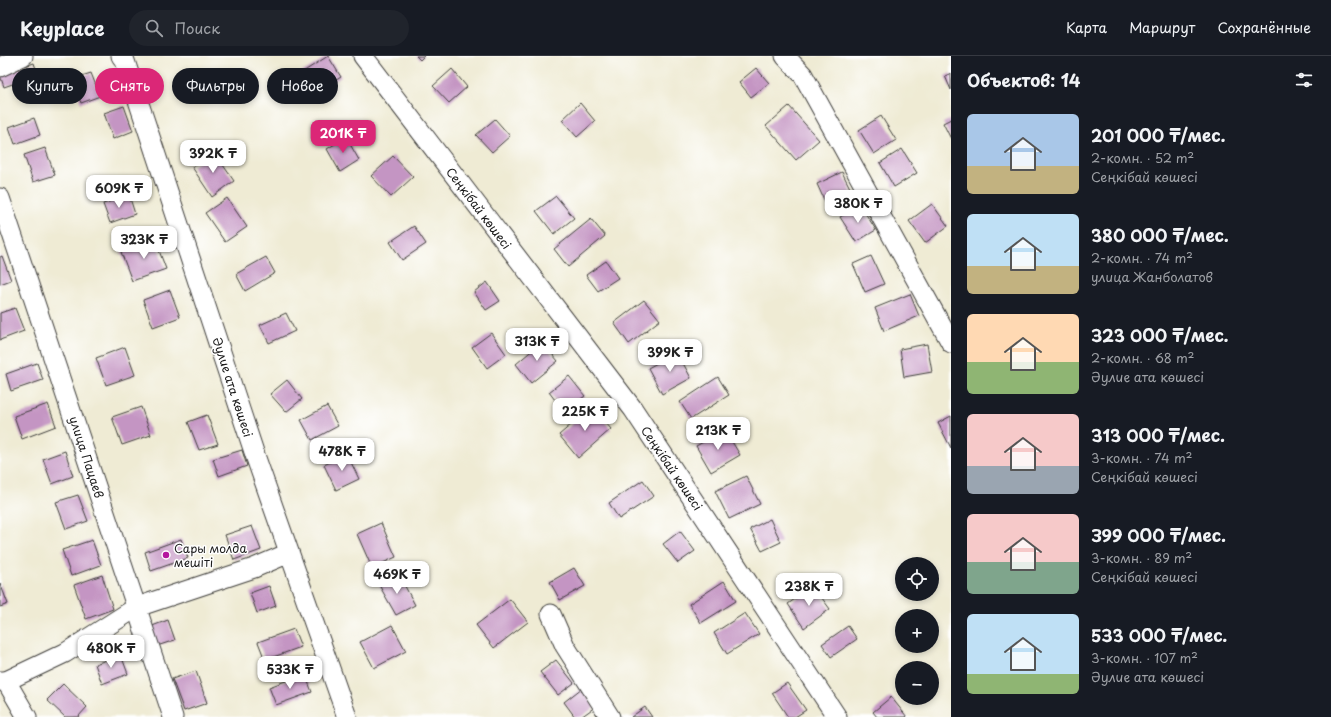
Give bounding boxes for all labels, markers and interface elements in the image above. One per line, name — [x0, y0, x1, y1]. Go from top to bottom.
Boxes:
search box — [129, 10, 409, 46]
text: Keyplace — [20, 14, 105, 42]
text: Поиск — [175, 16, 220, 39]
icon: search — [143, 17, 165, 39]
text: Карта — [1066, 17, 1107, 38]
text: Маршрут — [1129, 17, 1195, 38]
text: Сохранённые — [1217, 17, 1311, 38]
text: Объектов: 14 — [967, 67, 1081, 93]
chip: Купить — [12, 68, 87, 104]
chip: Снять — [95, 68, 164, 104]
chip: Фильтры — [172, 68, 259, 104]
chip: Новое — [267, 68, 338, 104]
icon: filters — [1293, 69, 1315, 91]
pin: 201K ₸ — [310, 120, 376, 154]
text: 201 000 ₸/мес. — [1091, 122, 1225, 148]
text: 201K ₸ — [320, 123, 366, 142]
icon: home — [999, 130, 1047, 178]
pin: 392K ₸ — [180, 140, 246, 174]
text: 392K ₸ — [189, 143, 237, 162]
text: 2-комн. · 52 m² — [1091, 148, 1194, 167]
street label: Сеңкібай көшесі — [442, 163, 516, 253]
text: Сеңкібай көшесі — [1091, 167, 1198, 186]
pin: 609K ₸ — [86, 175, 152, 209]
text: 609K ₸ — [95, 178, 143, 197]
pin: 380K ₸ — [825, 190, 891, 224]
text: 380K ₸ — [834, 193, 882, 212]
text: 380 000 ₸/мес. — [1091, 222, 1229, 248]
pin: 323K ₸ — [111, 226, 177, 260]
text: 323K ₸ — [120, 229, 168, 248]
icon: home — [999, 230, 1047, 278]
text: 2-комн. · 74 m² — [1091, 248, 1193, 267]
text: улица Жанболатов — [1091, 267, 1213, 286]
text: 323 000 ₸/мес. — [1091, 322, 1229, 348]
pin: 313K ₸ — [504, 328, 570, 362]
icon: home — [999, 330, 1047, 378]
text: 313K ₸ — [515, 331, 559, 350]
street label: Әулие ата көшесі — [208, 335, 258, 439]
pin: 399K ₸ — [637, 339, 703, 373]
text: 399K ₸ — [647, 342, 693, 361]
text: 2-комн. · 68 m² — [1091, 348, 1195, 367]
text: Әулие ата көшесі — [1091, 367, 1204, 386]
pin: 225K ₸ — [552, 398, 618, 432]
text: 225K ₸ — [562, 401, 609, 420]
street label: улица Пацаев — [65, 414, 109, 500]
pin: 213K ₸ — [685, 417, 751, 451]
text: 213K ₸ — [695, 420, 741, 439]
street label: Сеңкібай көшесі — [637, 422, 707, 514]
text: 313 000 ₸/мес. — [1091, 422, 1225, 448]
icon: home — [999, 430, 1047, 478]
pin: 478K ₸ — [309, 438, 375, 472]
text: 478K ₸ — [319, 441, 365, 460]
text: 3-комн. · 74 m² — [1091, 448, 1192, 467]
text: Сеңкібай көшесі — [1091, 467, 1198, 486]
text: 399 000 ₸/мес. — [1091, 522, 1226, 548]
icon: home — [999, 530, 1047, 578]
place label: Сары молда мешіті — [174, 539, 247, 571]
text: 3-комн. · 89 m² — [1091, 548, 1192, 567]
marker: Сары молда мешіті — [161, 550, 171, 560]
map controls — [895, 557, 939, 705]
button: locate — [895, 557, 939, 601]
pin: 469K ₸ — [364, 561, 430, 595]
text: 469K ₸ — [373, 564, 421, 583]
text: Сеңкібай көшесі — [1091, 567, 1198, 586]
pin: 238K ₸ — [776, 573, 842, 607]
text: 238K ₸ — [785, 576, 833, 595]
button: + — [895, 609, 939, 653]
text: 533 000 ₸/мес. — [1091, 622, 1227, 648]
icon: home — [999, 630, 1047, 678]
pin: 480K ₸ — [78, 635, 144, 669]
text: 480K ₸ — [87, 638, 135, 657]
text: 3-комн. · 107 m² — [1091, 648, 1198, 667]
pin: 533K ₸ — [257, 656, 323, 690]
text: 533K ₸ — [266, 659, 314, 678]
button: − — [895, 661, 939, 705]
text: Әулие ата көшесі — [1091, 667, 1204, 686]

